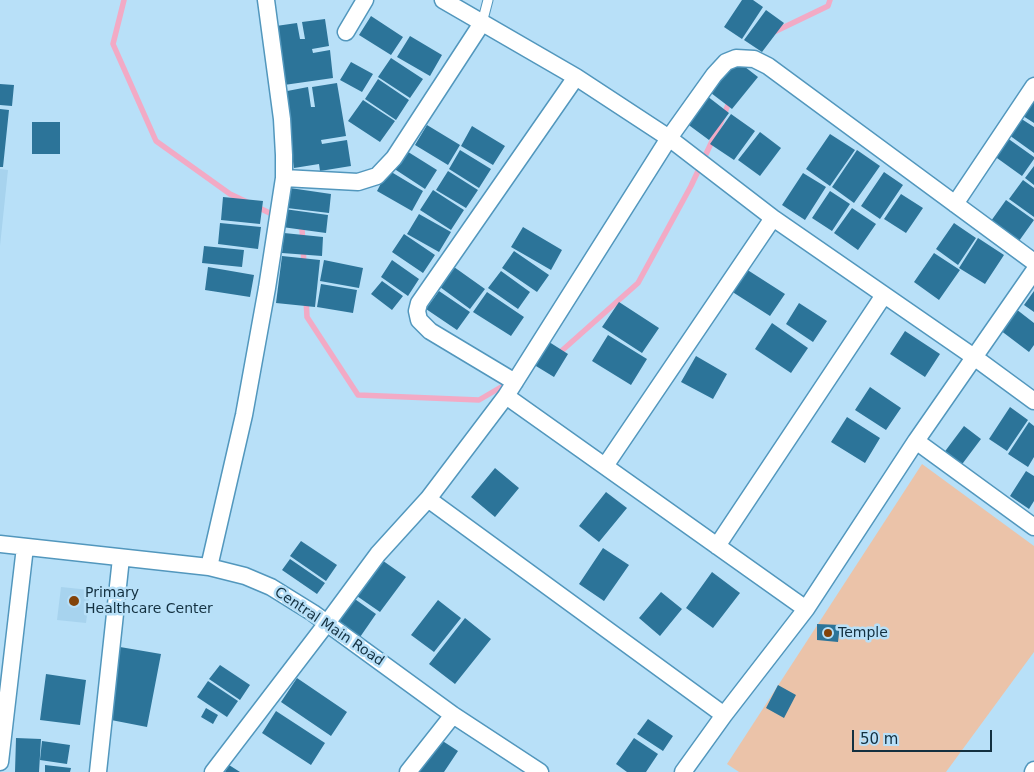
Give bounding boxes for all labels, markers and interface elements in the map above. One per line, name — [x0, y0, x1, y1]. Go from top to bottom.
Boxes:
street label: Central Main Road — [271, 584, 387, 670]
place label: Primary Healthcare Center — [85, 585, 213, 618]
marker: Primary Healthcare Center — [67, 594, 81, 608]
place label: Temple — [838, 625, 888, 641]
marker: Temple — [822, 627, 834, 639]
scale bar — [854, 720, 994, 752]
text: 50 m — [860, 730, 898, 748]

